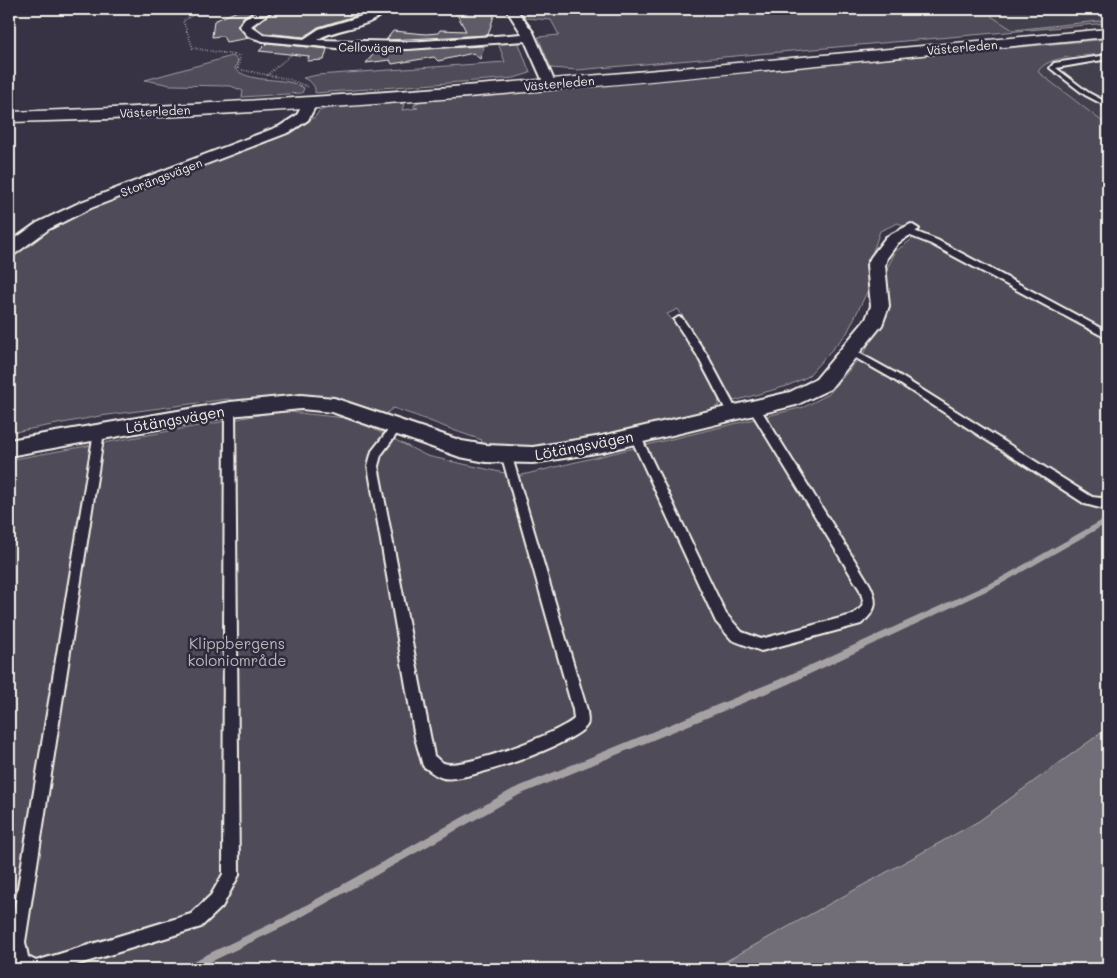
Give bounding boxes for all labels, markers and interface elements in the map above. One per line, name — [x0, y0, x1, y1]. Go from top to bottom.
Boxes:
street label: Västerleden — [926, 36, 998, 58]
street label: Cellovägen — [338, 38, 402, 56]
street label: Västerleden — [523, 72, 595, 94]
street label: Västerleden — [119, 101, 191, 121]
street label: Storängsvägen — [118, 154, 204, 200]
street label: Lötängsvägen — [124, 400, 226, 438]
street label: Lötängsvägen — [533, 426, 635, 464]
park label: Klippbergens koloniområde — [188, 633, 286, 670]

